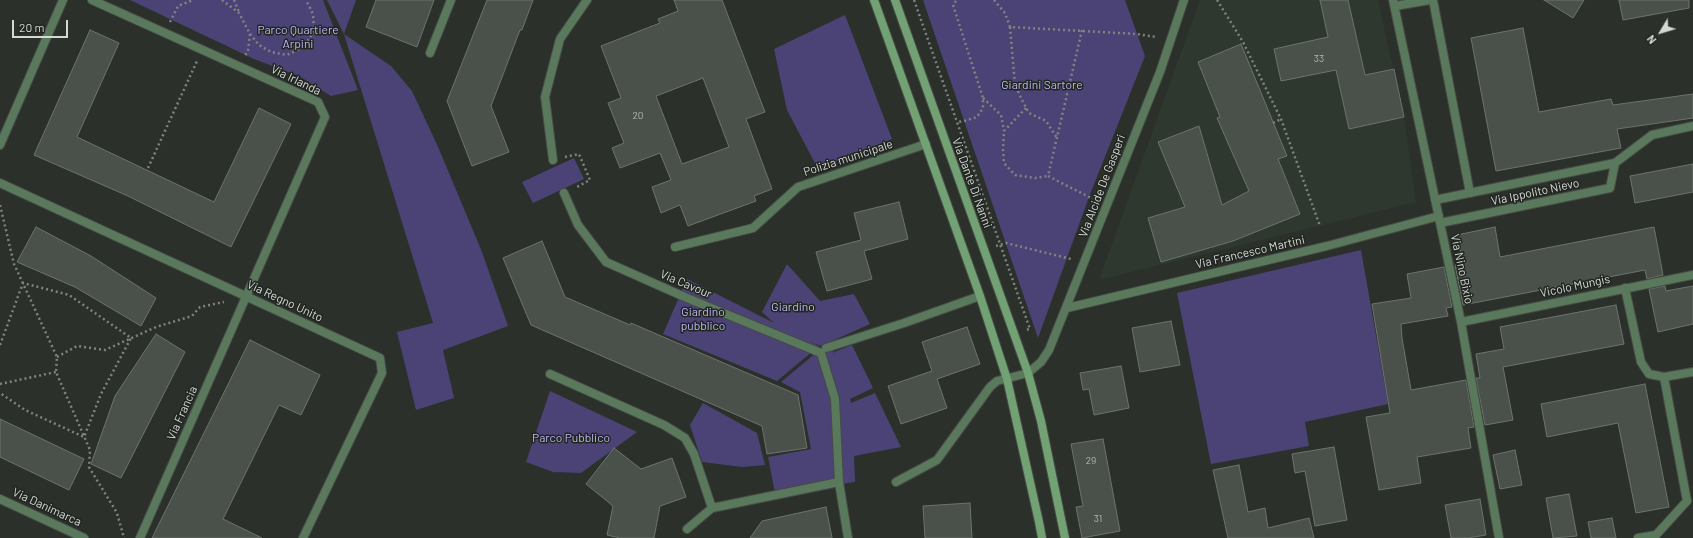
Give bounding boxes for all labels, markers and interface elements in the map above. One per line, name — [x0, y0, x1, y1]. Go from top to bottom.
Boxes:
scale bar — [14, 12, 70, 38]
north arrow — [1641, 12, 1681, 52]
text: 20 m — [19, 20, 45, 34]
park label: Parco Quartiere Arpini — [257, 23, 339, 51]
text: N — [1644, 33, 1659, 47]
house number: 33 — [1314, 53, 1324, 65]
street label: Via Irlanda — [269, 62, 323, 98]
park label: Giardini Sartore — [1001, 78, 1083, 92]
house number: 20 — [632, 110, 644, 122]
street label: Via Alcide De Gasperi — [1076, 132, 1128, 240]
street label: Via Dante Di Nanni — [949, 136, 995, 230]
street label: Polizia municipale — [801, 137, 895, 179]
street label: Via Ippolito Nievo — [1490, 176, 1580, 208]
street label: Via Francesco Martini — [1194, 232, 1306, 272]
street label: Via Nino Bixio — [1448, 233, 1476, 305]
street label: Via Cavour — [658, 267, 714, 301]
street label: Vicolo Mungis — [1539, 272, 1611, 300]
street label: Via Regno Unito — [245, 277, 325, 325]
park label: Giardino — [771, 300, 815, 314]
park label: Giardino pubblico — [681, 305, 725, 333]
street label: Via Francia — [164, 384, 200, 442]
park label: Parco Pubblico — [532, 431, 610, 445]
house number: 29 — [1086, 455, 1096, 467]
street label: Via Danimarca — [10, 485, 84, 529]
house number: 31 — [1094, 513, 1102, 525]

